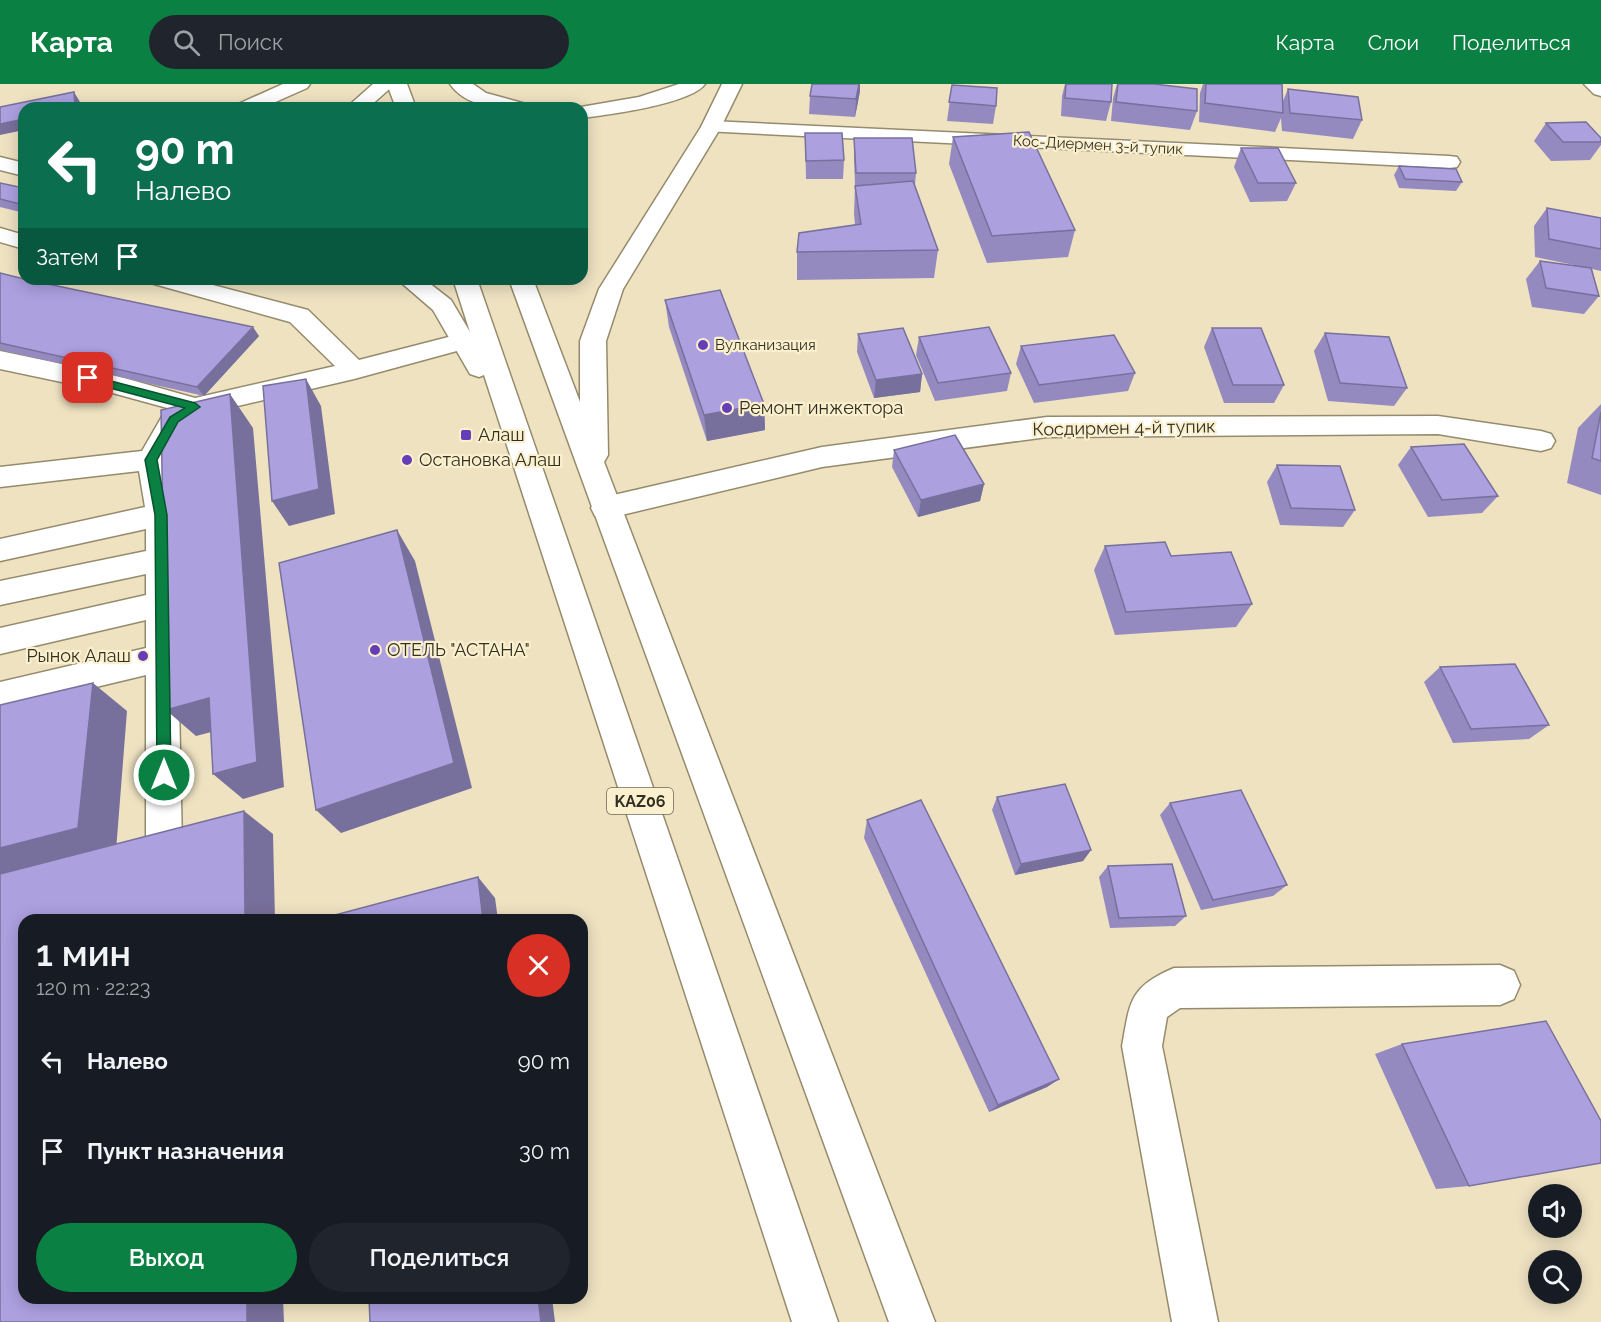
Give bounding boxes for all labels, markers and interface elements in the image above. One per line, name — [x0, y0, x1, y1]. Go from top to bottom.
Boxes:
search box — [149, 15, 569, 69]
text: Карта — [30, 26, 113, 59]
icon: search — [170, 26, 203, 59]
text: Поиск — [218, 29, 283, 55]
text: Карта — [1276, 30, 1335, 55]
text: Слои — [1368, 30, 1419, 55]
text: Поделиться — [1452, 30, 1571, 55]
text: 90 m — [135, 125, 235, 174]
icon: left — [36, 126, 114, 204]
street label: Кос-Диермен 3-й тупик — [1013, 132, 1184, 158]
text: Налево — [135, 175, 231, 206]
icon: arrive — [111, 240, 144, 273]
text: Затем — [36, 244, 99, 270]
place label: Вулканизация — [715, 336, 816, 354]
marker: Вулканизация — [696, 338, 710, 352]
pin — [62, 352, 113, 403]
icon: arrive — [71, 361, 104, 394]
place label: Ремонт инжектора — [739, 397, 903, 418]
marker: Ремонт инжектора — [720, 401, 734, 415]
street label: Косдирмен 4-й тупик — [1032, 415, 1216, 440]
place label: Алаш — [478, 424, 525, 445]
marker: Алаш — [459, 428, 473, 442]
place label: Остановка Алаш — [419, 449, 561, 470]
marker: Остановка Алаш — [400, 453, 414, 467]
place label: ОТЕЛЬ "АСТАНА" — [387, 639, 530, 660]
marker: ОТЕЛЬ "АСТАНА" — [368, 643, 382, 657]
place label: Рынок Алаш — [26, 645, 131, 666]
marker: Рынок Алаш — [136, 649, 150, 663]
position arrow — [132, 743, 196, 807]
road number: KАZ06 — [607, 788, 673, 814]
text: 1 мин — [36, 932, 131, 974]
button: close — [507, 934, 570, 997]
text: 120 m · 22:23 — [36, 976, 150, 1000]
icon: left — [36, 1045, 69, 1078]
text: Налево — [87, 1048, 168, 1074]
text: 90 m — [518, 1048, 570, 1074]
icon: arrive — [36, 1135, 69, 1168]
text: Пункт назначения — [87, 1138, 284, 1164]
text: 30 m — [519, 1138, 570, 1164]
map controls — [1528, 1184, 1582, 1304]
button: sound — [1528, 1184, 1582, 1238]
button: Выход — [36, 1223, 297, 1292]
button: Поделиться — [309, 1223, 570, 1292]
button: search — [1528, 1250, 1582, 1304]

